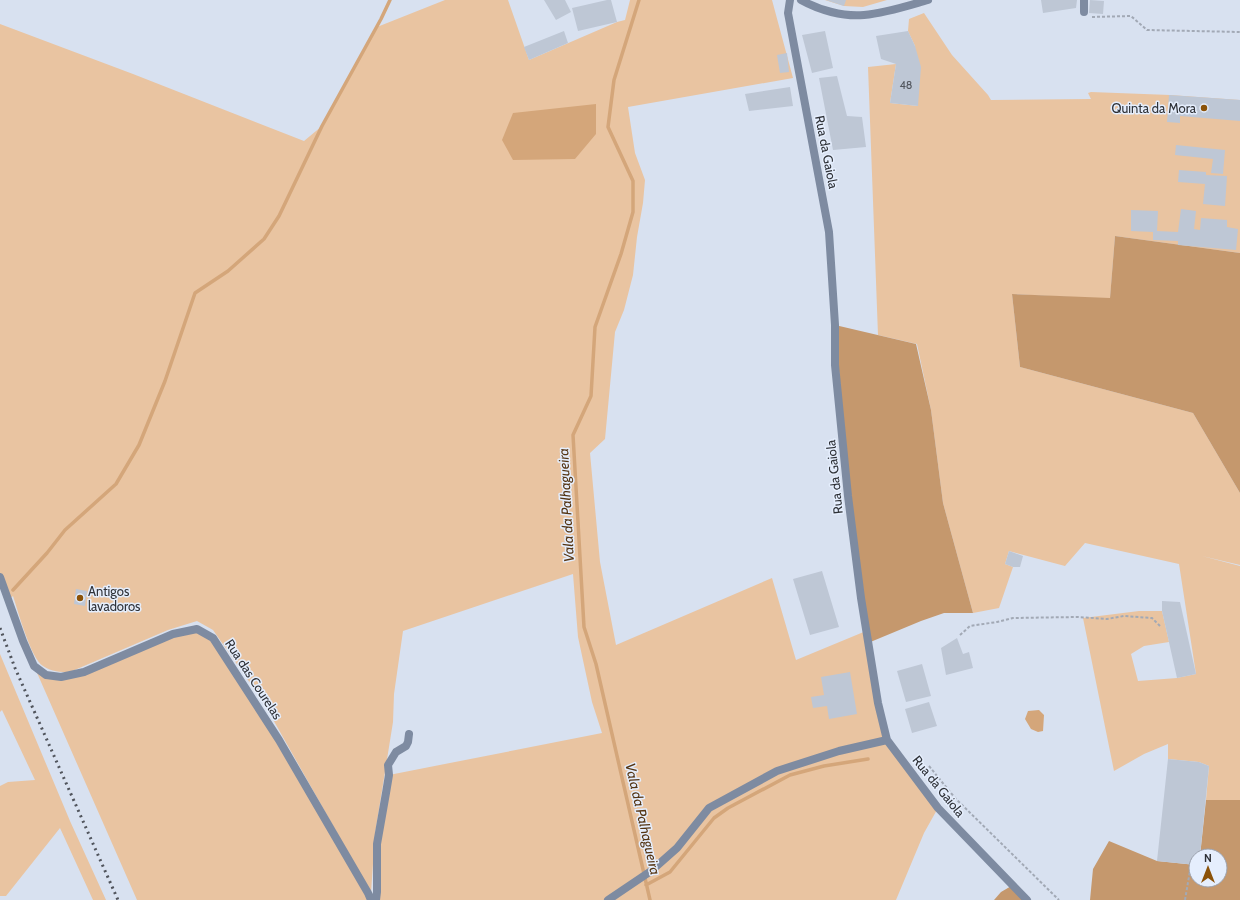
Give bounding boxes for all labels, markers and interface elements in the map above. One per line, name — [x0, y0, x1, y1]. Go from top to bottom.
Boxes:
house number: 48 — [899, 78, 913, 92]
place label: Quinta da Mora — [1112, 100, 1197, 116]
marker: Quinta da Mora — [1199, 103, 1209, 113]
street label: Rua da Gaiola — [812, 114, 842, 191]
street label: Rua da Gaiola — [822, 438, 846, 515]
water label: Vala da Palhagueira — [554, 448, 578, 562]
place label: Antigos lavadoros — [88, 583, 141, 614]
marker: Antigos lavadoros — [75, 593, 85, 603]
street label: Rua das Courelas — [222, 636, 286, 723]
street label: Rua da Gaiola — [909, 752, 969, 820]
water label: Vala da Palhagueira — [621, 761, 665, 877]
north arrow — [1188, 848, 1228, 888]
text: N — [1204, 851, 1212, 865]

